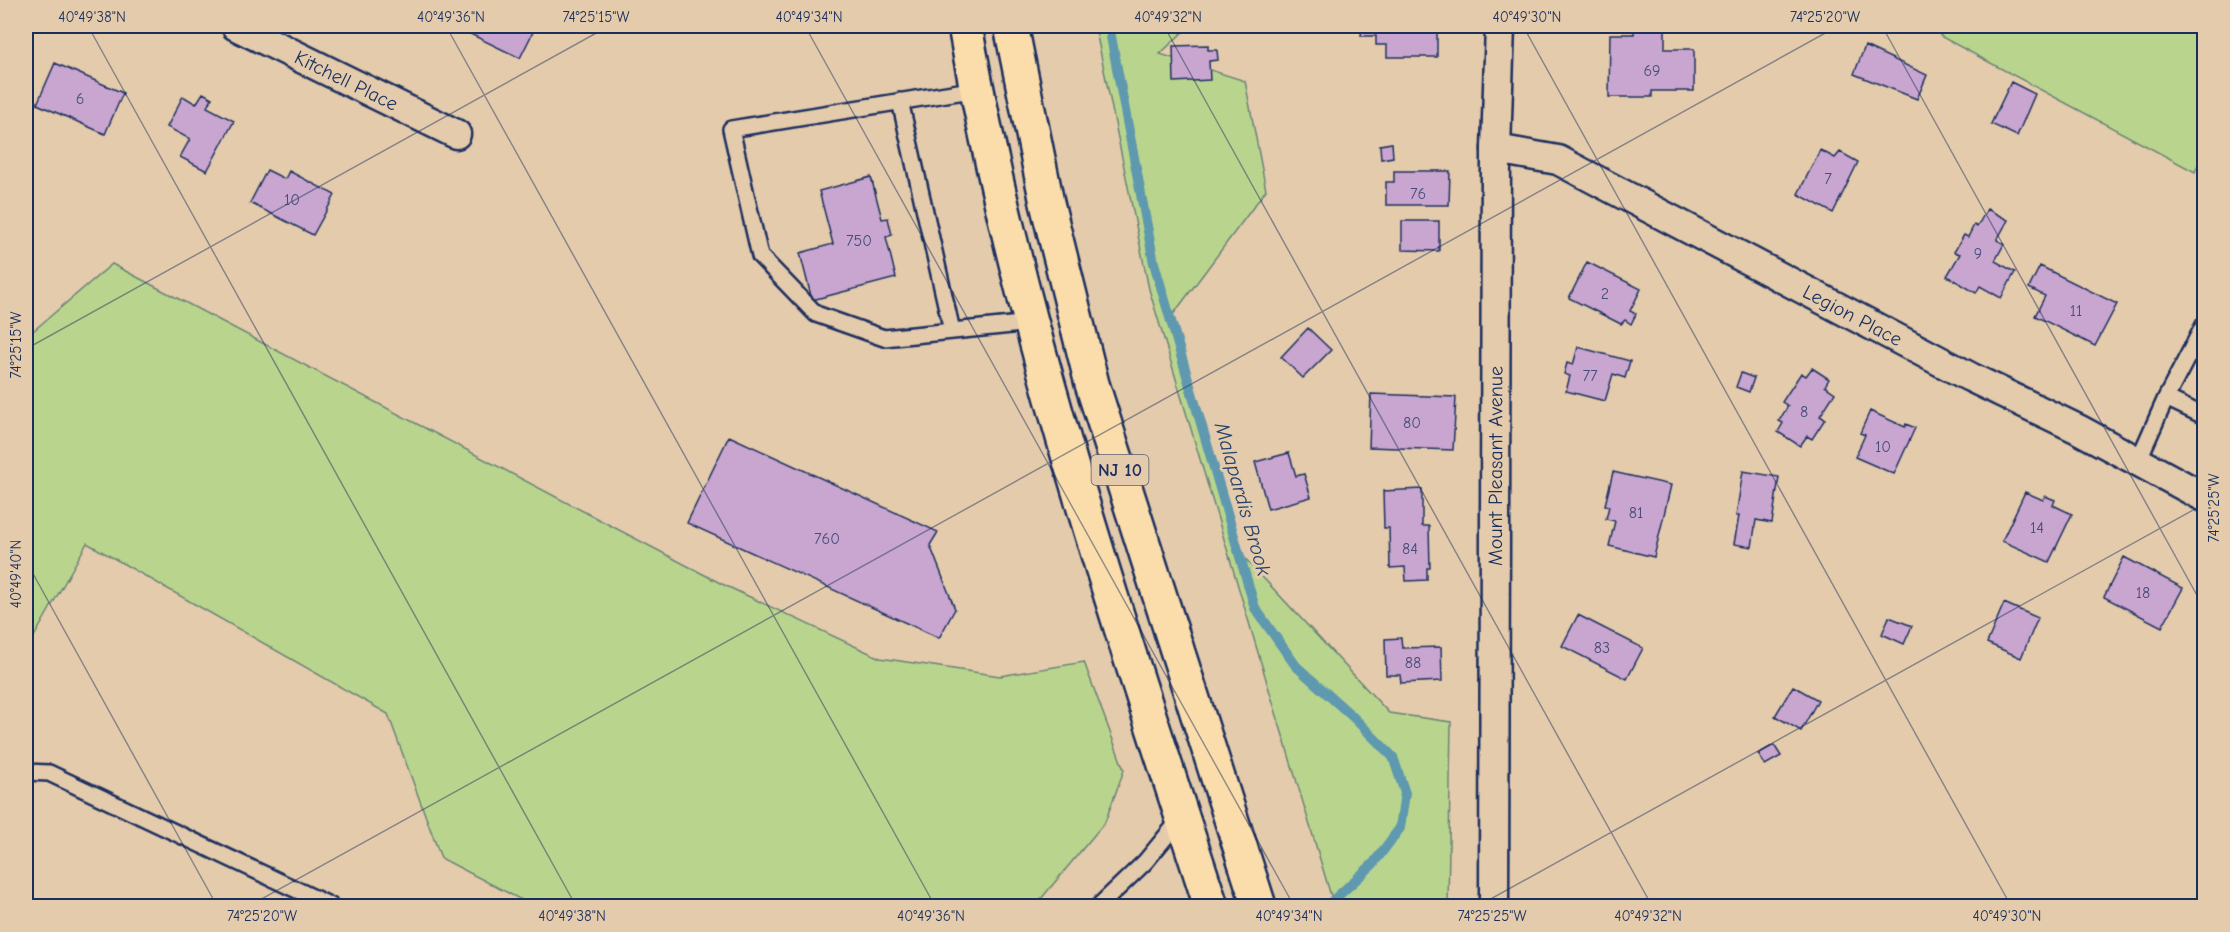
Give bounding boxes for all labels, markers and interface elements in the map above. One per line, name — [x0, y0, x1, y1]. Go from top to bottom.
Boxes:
text: 40°49'38"N — [58, 8, 126, 26]
text: 40°49'36"N — [417, 8, 485, 26]
text: 74°25'15"W — [563, 8, 629, 26]
text: 40°49'34"N — [775, 8, 843, 26]
text: 40°49'32"N — [1134, 8, 1202, 26]
text: 40°49'30"N — [1493, 8, 1562, 26]
text: 74°25'20"W — [1790, 8, 1860, 26]
street label: Kitchell Place — [291, 46, 402, 116]
house number: 69 — [1643, 62, 1661, 80]
house number: 6 — [76, 90, 84, 108]
house number: 7 — [1824, 170, 1832, 188]
house number: 76 — [1410, 185, 1426, 203]
house number: 10 — [284, 191, 300, 209]
house number: 750 — [846, 232, 872, 250]
house number: 9 — [1974, 245, 1982, 263]
street label: Legion Place — [1799, 280, 1906, 351]
house number: 2 — [1601, 285, 1609, 303]
house number: 11 — [2070, 302, 2082, 320]
text: 74°25'15"W — [7, 312, 25, 378]
street label: Mount Pleasant Avenue — [1484, 366, 1507, 566]
house number: 77 — [1582, 367, 1598, 385]
house number: 8 — [1800, 403, 1808, 421]
house number: 80 — [1403, 414, 1421, 432]
water label: Malapardis Brook — [1209, 419, 1277, 579]
house number: 10 — [1875, 438, 1891, 456]
road number: NJ 10 — [1092, 455, 1148, 485]
text: 74°25'25"W — [2205, 474, 2223, 542]
house number: 81 — [1629, 504, 1643, 522]
house number: 14 — [2030, 519, 2044, 537]
house number: 760 — [814, 530, 840, 548]
text: 40°49'40"N — [7, 540, 25, 608]
house number: 84 — [1402, 540, 1418, 558]
house number: 18 — [2136, 584, 2150, 602]
house number: 83 — [1594, 639, 1610, 657]
house number: 88 — [1405, 654, 1421, 672]
text: 74°25'20"W — [227, 907, 297, 925]
text: 40°49'38"N — [538, 907, 606, 925]
text: 40°49'36"N — [897, 907, 965, 925]
text: 40°49'34"N — [1255, 907, 1323, 925]
text: 74°25'25"W — [1458, 907, 1526, 925]
text: 40°49'32"N — [1614, 907, 1682, 925]
text: 40°49'30"N — [1973, 907, 2042, 925]

